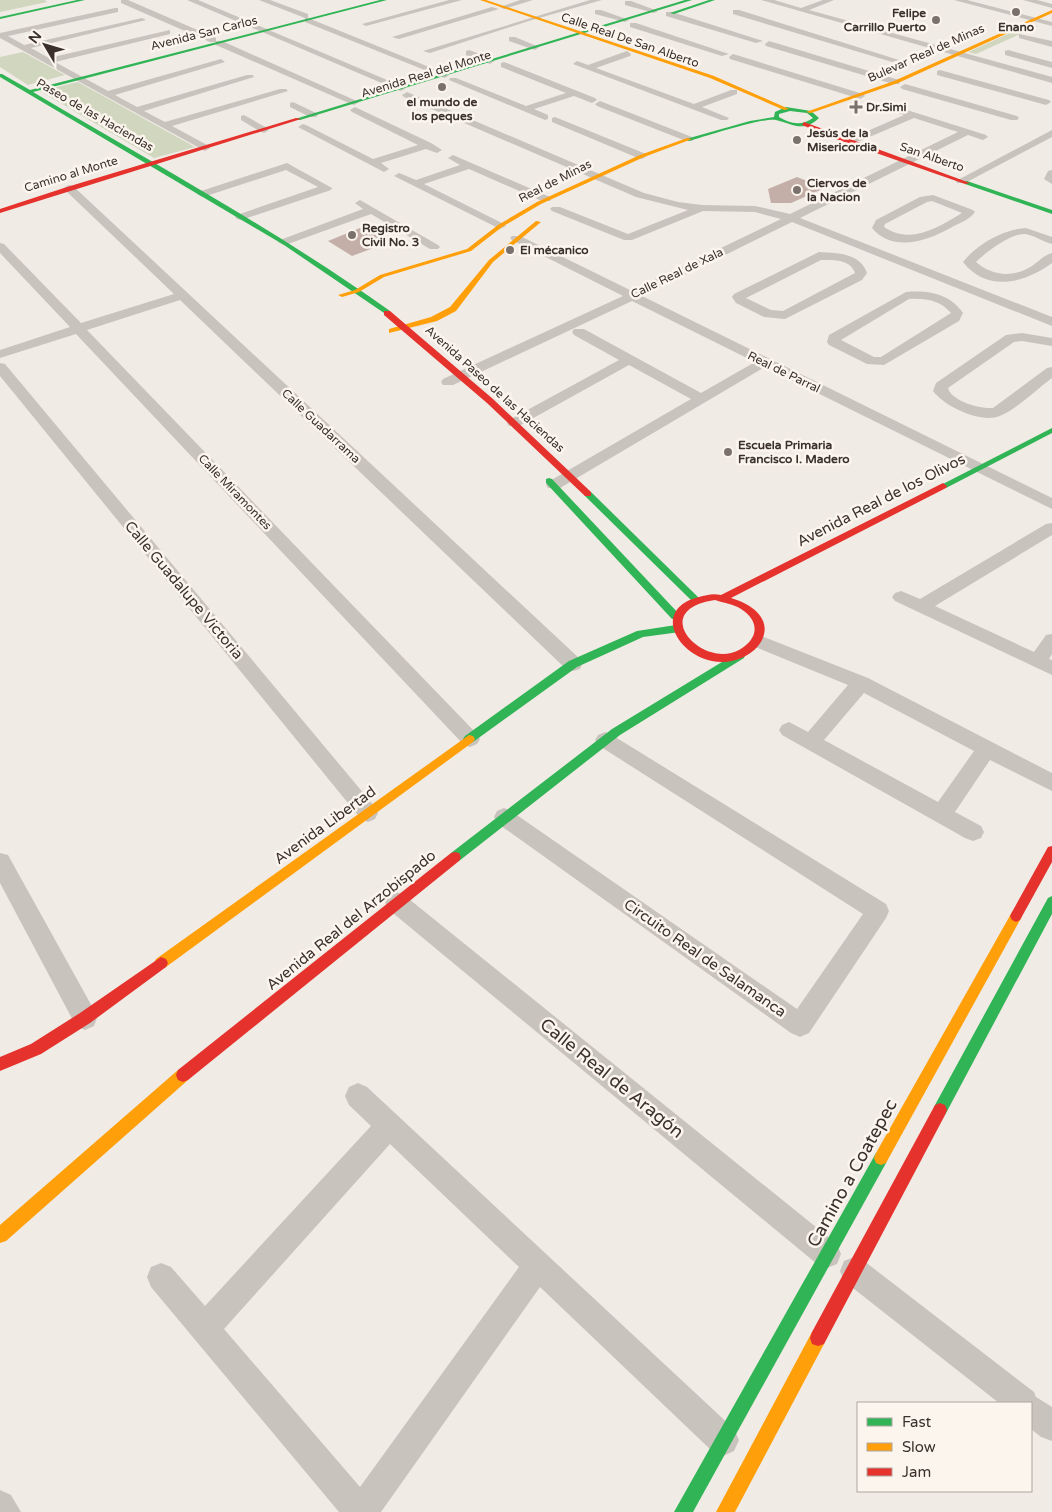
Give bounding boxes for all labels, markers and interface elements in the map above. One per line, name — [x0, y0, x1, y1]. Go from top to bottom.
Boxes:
place label: Felipe Carrillo Puerto — [844, 6, 926, 34]
marker: Enano — [1010, 6, 1022, 18]
street label: Calle Real De San Alberto — [559, 10, 701, 70]
street label: Avenida San Carlos — [149, 13, 259, 53]
marker: Felipe Carrillo Puerto — [930, 14, 942, 26]
north arrow — [20, 20, 70, 70]
place label: Enano — [998, 20, 1034, 34]
street label: Bulevar Real de Minas — [866, 21, 987, 85]
text: N — [25, 28, 45, 47]
street label: Avenida Real del Monte — [359, 47, 493, 100]
street label: Paseo de las Haciendas — [34, 76, 156, 154]
marker: el mundo de los peques — [436, 81, 448, 93]
place label: el mundo de los peques — [407, 95, 478, 124]
place label: Dr.Simi — [866, 100, 907, 114]
marker: Dr.Simi — [850, 101, 862, 113]
place label: Jesús de la Misericordia — [806, 126, 877, 154]
marker: Jesús de la Misericordia — [791, 134, 803, 146]
street label: San Alberto — [898, 139, 966, 175]
street label: Camino al Monte — [23, 153, 120, 195]
street label: Real de Minas — [516, 157, 594, 205]
place label: Ciervos de la Nacion — [807, 176, 867, 204]
marker: Ciervos de la Nacion — [791, 184, 803, 196]
place label: Registro Civil No. 3 — [362, 221, 419, 249]
marker: Registro Civil No. 3 — [346, 229, 358, 241]
place label: El mécanico — [520, 243, 589, 257]
marker: El mécanico — [504, 244, 516, 256]
street label: Calle Real de Xala — [629, 245, 725, 301]
street label: Avenida Paseo de las Haciendas — [423, 323, 568, 455]
street label: Real de Parral — [745, 348, 823, 396]
street label: Calle Guadarrama — [279, 386, 363, 466]
place label: Escuela Primaria Francisco I. Madero — [738, 438, 850, 466]
marker: Escuela Primaria Francisco I. Madero — [722, 446, 734, 458]
street label: Avenida Real de los Olivos — [794, 450, 968, 550]
street label: Calle Miramontes — [195, 451, 275, 533]
street label: Calle Guadalupe Victoria — [121, 517, 247, 663]
street label: Avenida Libertad — [271, 782, 379, 868]
street label: Avenida Real del Arzobispado — [263, 846, 439, 994]
street label: Circuito Real de Salamanca — [620, 895, 790, 1021]
street label: Calle Real de Aragón — [536, 1013, 688, 1143]
street label: Camino a Coatepec — [802, 1095, 902, 1251]
legend — [857, 1402, 1032, 1492]
text: Fast — [902, 1413, 932, 1431]
text: Slow — [902, 1438, 936, 1456]
text: Jam — [902, 1463, 931, 1481]

